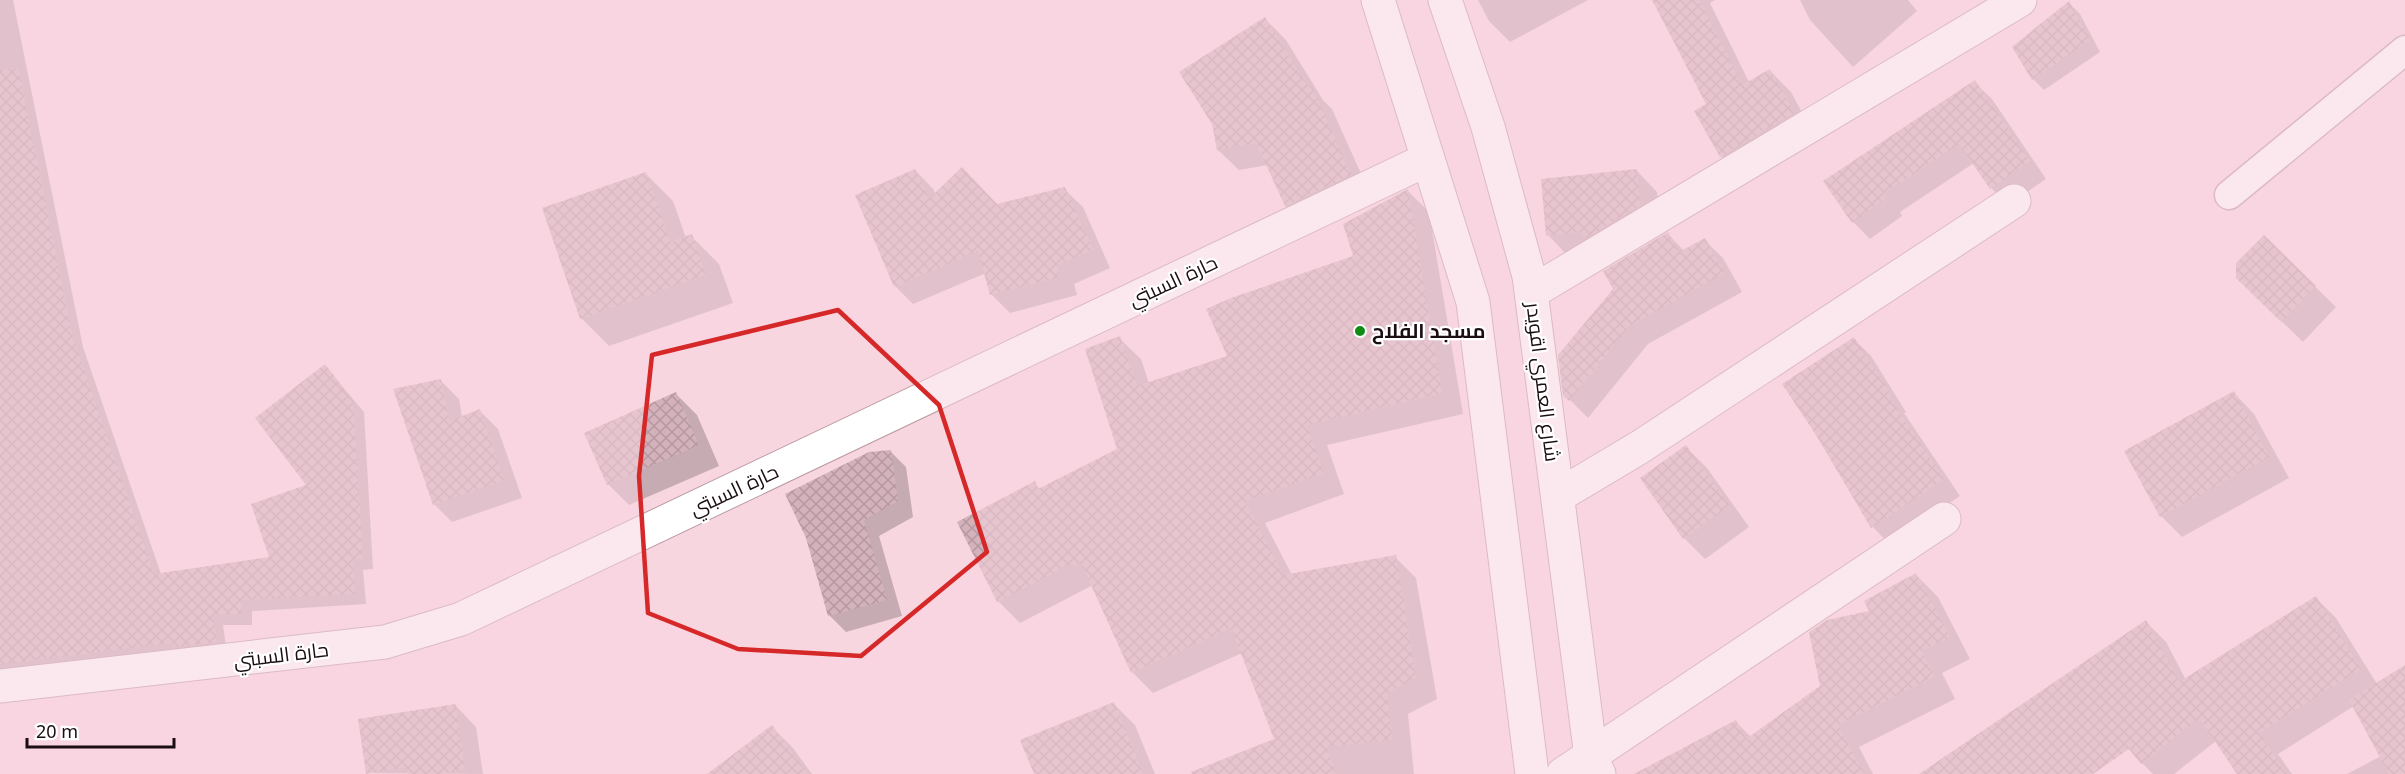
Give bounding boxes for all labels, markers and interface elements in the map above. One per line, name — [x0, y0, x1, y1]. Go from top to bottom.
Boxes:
street label: حارة السبتي — [1124, 248, 1223, 316]
street label: شارع العمري اقويدر — [1517, 300, 1567, 464]
place label: مسجد الفلاح — [1372, 317, 1485, 345]
marker: مسجد الفلاح — [1353, 324, 1367, 338]
street label: حارة السبتي — [685, 457, 784, 525]
street label: حارة السبتي — [232, 635, 330, 677]
scale bar — [27, 711, 174, 749]
text: 20 m — [36, 719, 78, 743]

